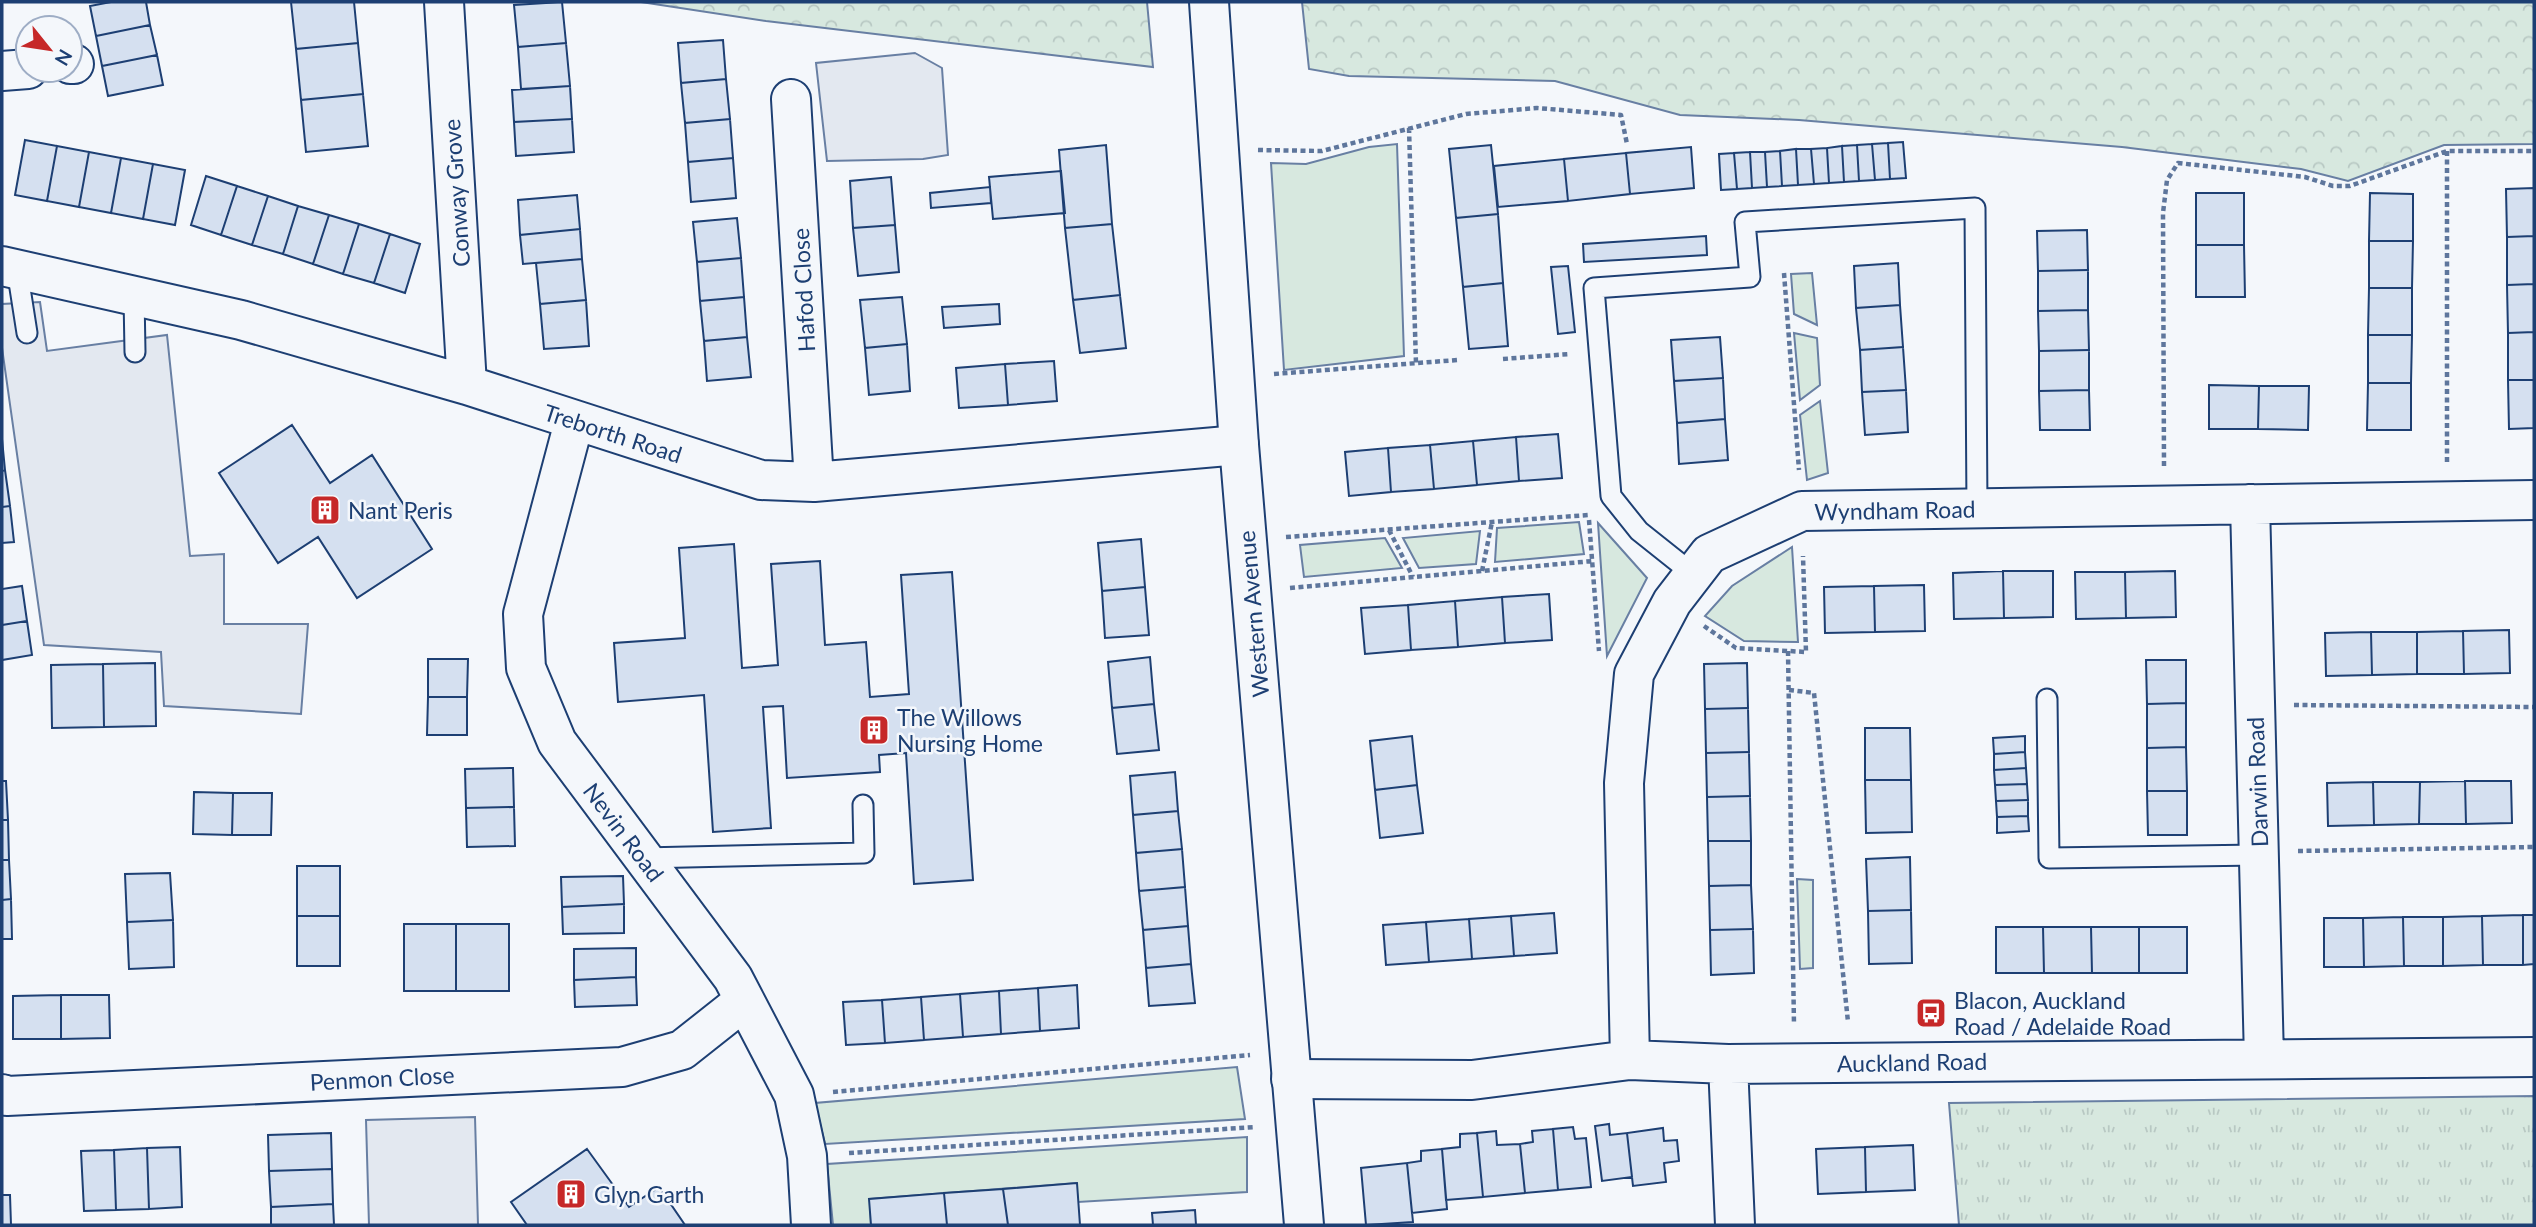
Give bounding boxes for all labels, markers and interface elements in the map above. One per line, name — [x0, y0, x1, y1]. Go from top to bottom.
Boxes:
north arrow — [14, 14, 84, 84]
text: N — [51, 46, 78, 70]
street label: Conway Grove — [437, 118, 475, 268]
street label: Hafod Close — [786, 227, 820, 353]
street label: Treborth Road — [540, 398, 686, 468]
building icon: Nant Peris — [308, 493, 342, 527]
street label: Wyndham Road — [1814, 495, 1976, 525]
place label: Nant Peris — [348, 496, 453, 524]
street label: Western Avenue — [1232, 529, 1274, 699]
place label: The Willows Nursing Home — [897, 703, 1043, 757]
building icon: The Willows Nursing Home — [857, 713, 891, 747]
street label: Darwin Road — [2241, 716, 2273, 848]
street label: Nevin Road — [578, 777, 670, 887]
place label: Blacon, Auckland Road / Adelaide Road — [1954, 986, 2171, 1040]
bus stop icon: Blacon, Auckland Road / Adelaide Road — [1914, 996, 1948, 1030]
street label: Auckland Road — [1837, 1047, 1987, 1077]
street label: Penmon Close — [309, 1060, 455, 1096]
building icon: Glyn Garth — [554, 1177, 588, 1211]
place label: Glyn Garth — [594, 1180, 704, 1208]

